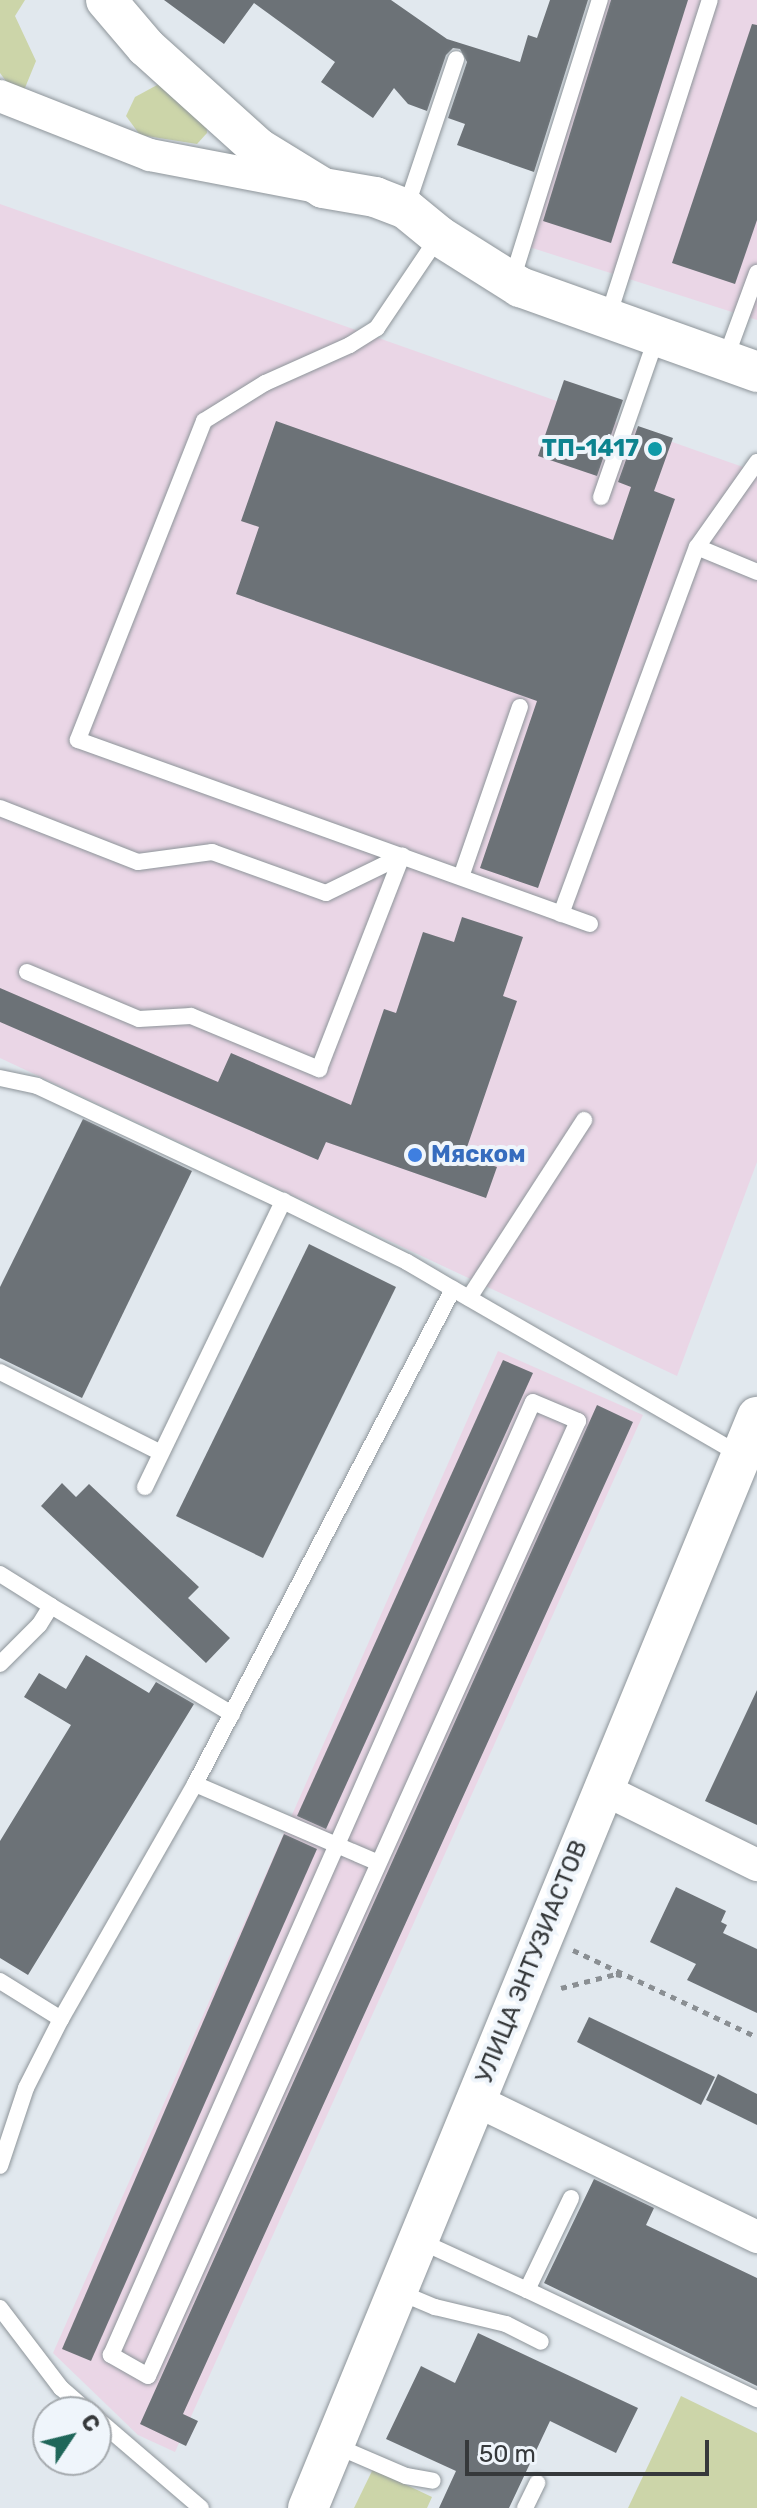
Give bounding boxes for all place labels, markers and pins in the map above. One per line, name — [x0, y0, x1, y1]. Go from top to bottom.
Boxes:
place label: ТП-1417 — [542, 435, 639, 463]
marker: ТП-1417 — [646, 440, 664, 458]
place label: Мяском — [431, 1141, 526, 1169]
marker: Мяском — [406, 1146, 424, 1164]

